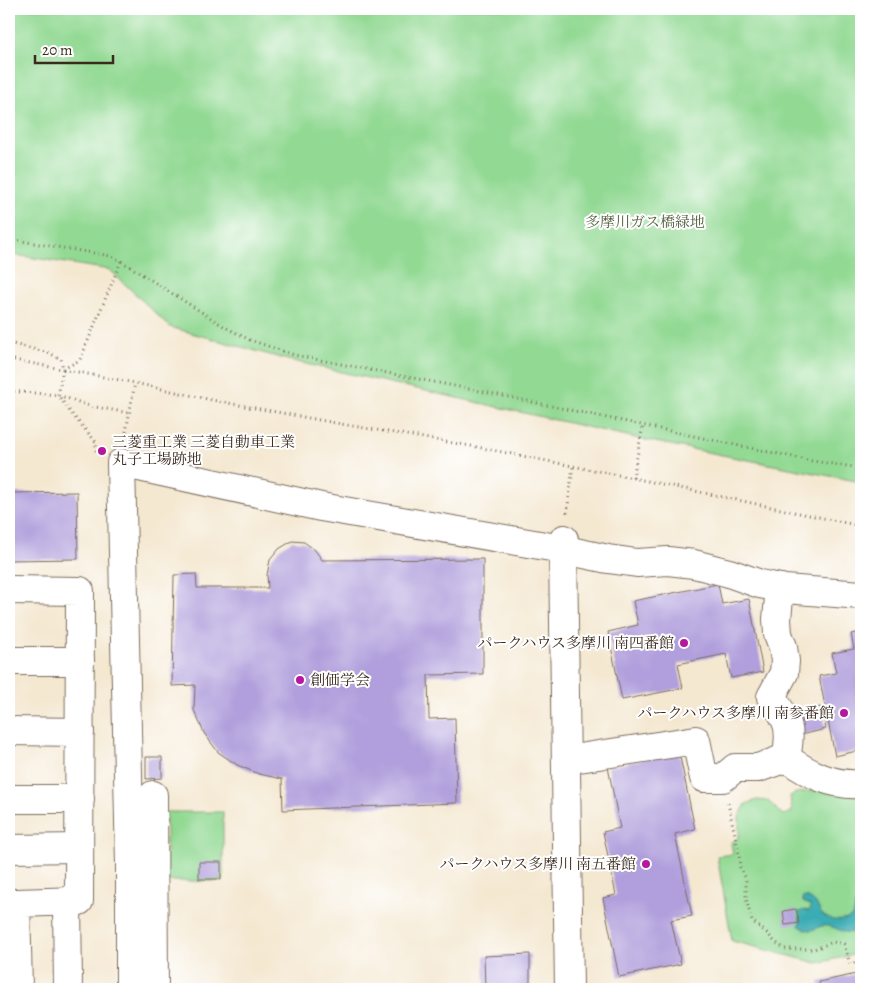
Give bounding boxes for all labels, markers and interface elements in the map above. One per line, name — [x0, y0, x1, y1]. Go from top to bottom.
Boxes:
scale bar — [35, 32, 112, 64]
text: 20 m — [42, 40, 73, 60]
park label: 多摩川ガス橋緑地 — [585, 212, 705, 232]
place label: 三菱重工業 三菱自動車工業 丸子工場跡地 — [112, 432, 295, 469]
marker: 三菱重工業 三菱自動車工業 丸子工場跡地 — [96, 445, 108, 457]
place label: パークハウス多摩川 南四番館 — [477, 633, 674, 653]
marker: パークハウス多摩川 南四番館 — [678, 637, 690, 649]
place label: 創価学会 — [310, 670, 370, 690]
marker: 創価学会 — [294, 674, 306, 686]
place label: パークハウス多摩川 南参番館 — [637, 703, 834, 723]
marker: パークハウス多摩川 南参番館 — [838, 707, 850, 719]
place label: パークハウス多摩川 南五番館 — [439, 854, 636, 874]
marker: パークハウス多摩川 南五番館 — [640, 858, 652, 870]

